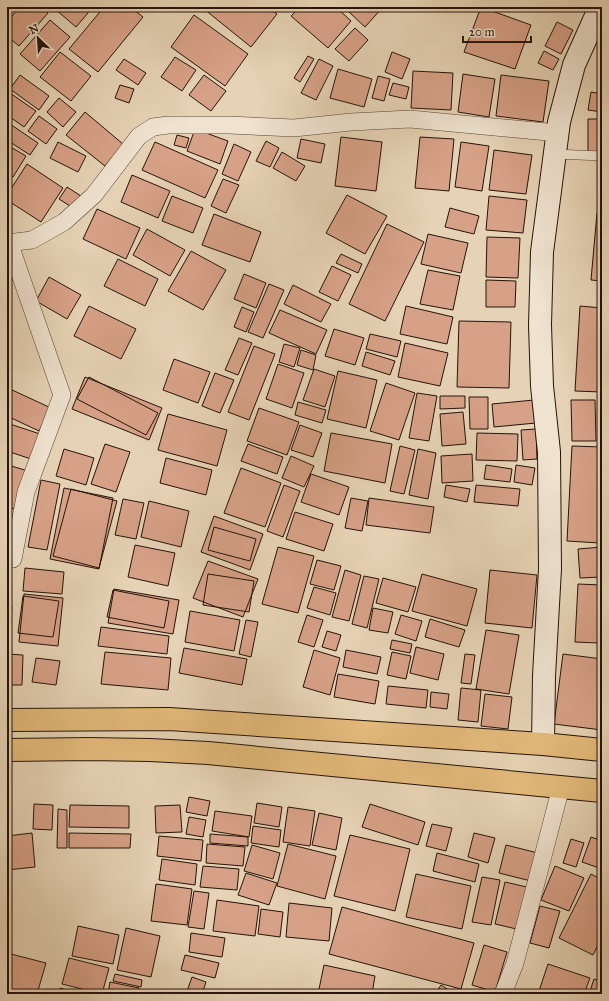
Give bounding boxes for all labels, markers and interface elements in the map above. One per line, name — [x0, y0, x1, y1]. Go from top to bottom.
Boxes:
north arrow — [18, 18, 58, 58]
scale bar — [463, 18, 531, 44]
text: N — [27, 21, 42, 37]
text: 20 m — [469, 25, 495, 39]

